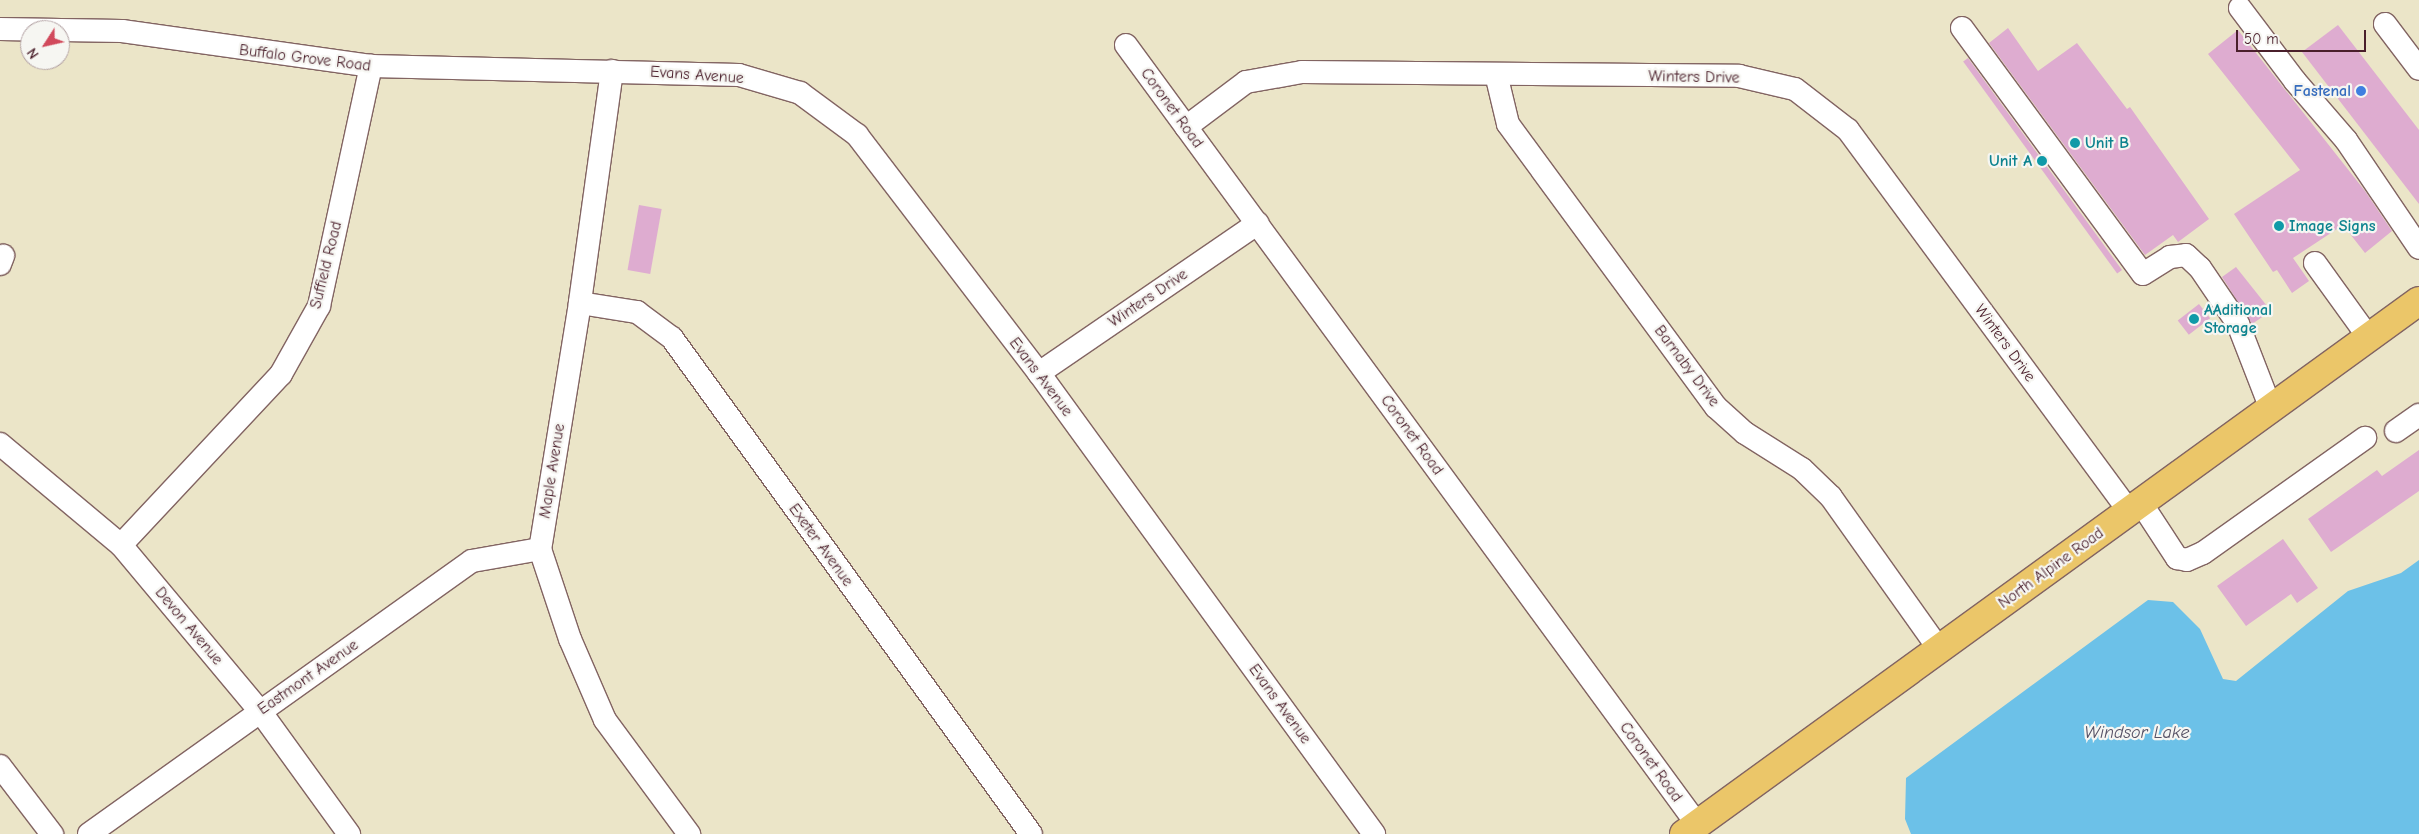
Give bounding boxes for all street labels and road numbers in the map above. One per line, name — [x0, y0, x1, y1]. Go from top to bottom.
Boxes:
street label: Buffalo Grove Road — [238, 40, 372, 76]
street label: Evans Avenue — [650, 62, 744, 88]
street label: Coronet Road — [1137, 64, 1207, 152]
street label: Winters Drive — [1648, 67, 1740, 87]
street label: Suffield Road — [306, 219, 346, 311]
street label: Winters Drive — [1105, 265, 1191, 331]
street label: Winters Drive — [1970, 300, 2040, 386]
street label: Barnaby Drive — [1650, 321, 1724, 411]
street label: Evans Avenue — [1005, 334, 1077, 420]
street label: Coronet Road — [1377, 391, 1447, 479]
street label: Maple Avenue — [535, 422, 569, 520]
street label: Exeter Avenue — [785, 500, 857, 590]
street label: North Alpine Road — [1995, 523, 2107, 613]
street label: Devon Avenue — [151, 583, 227, 669]
street label: Eastmont Avenue — [254, 635, 362, 719]
street label: Evans Avenue — [1245, 660, 1315, 748]
street label: Coronet Road — [1616, 718, 1686, 806]

